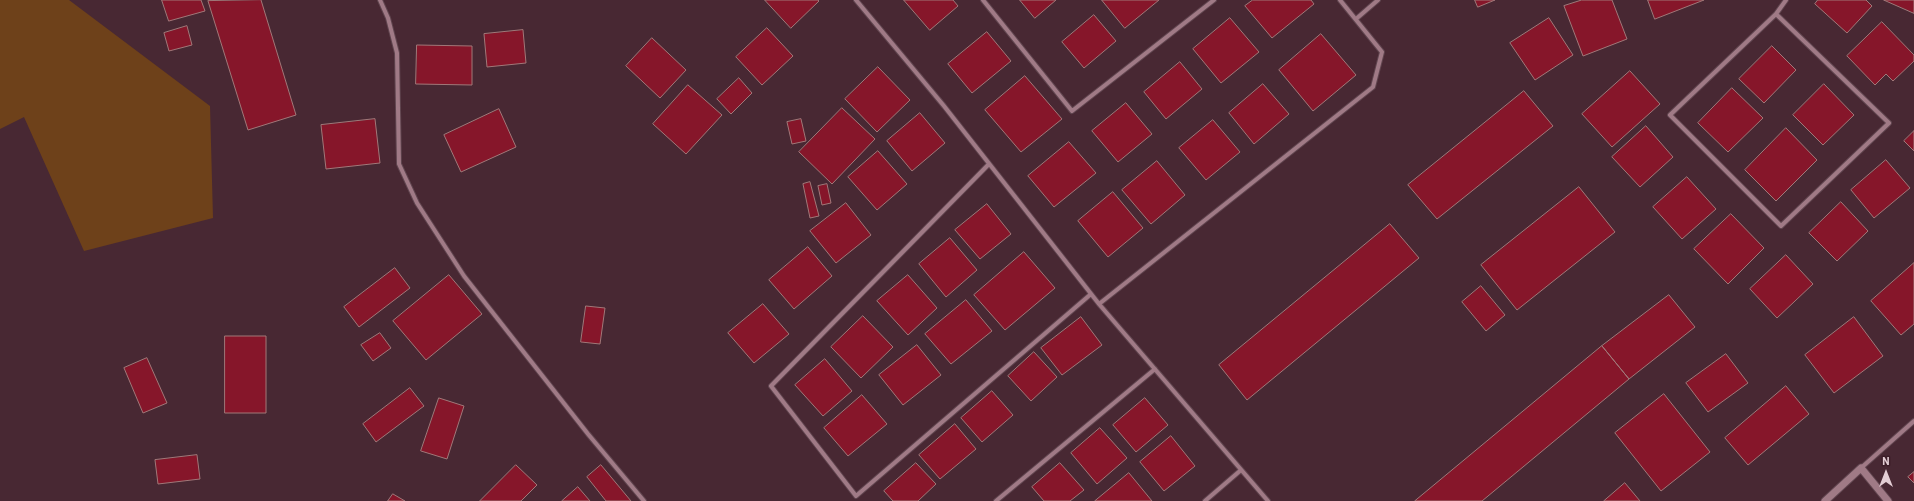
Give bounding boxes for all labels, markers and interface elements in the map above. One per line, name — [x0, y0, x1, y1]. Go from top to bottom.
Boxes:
north arrow — [1866, 453, 1906, 493]
text: N — [1882, 454, 1890, 467]

